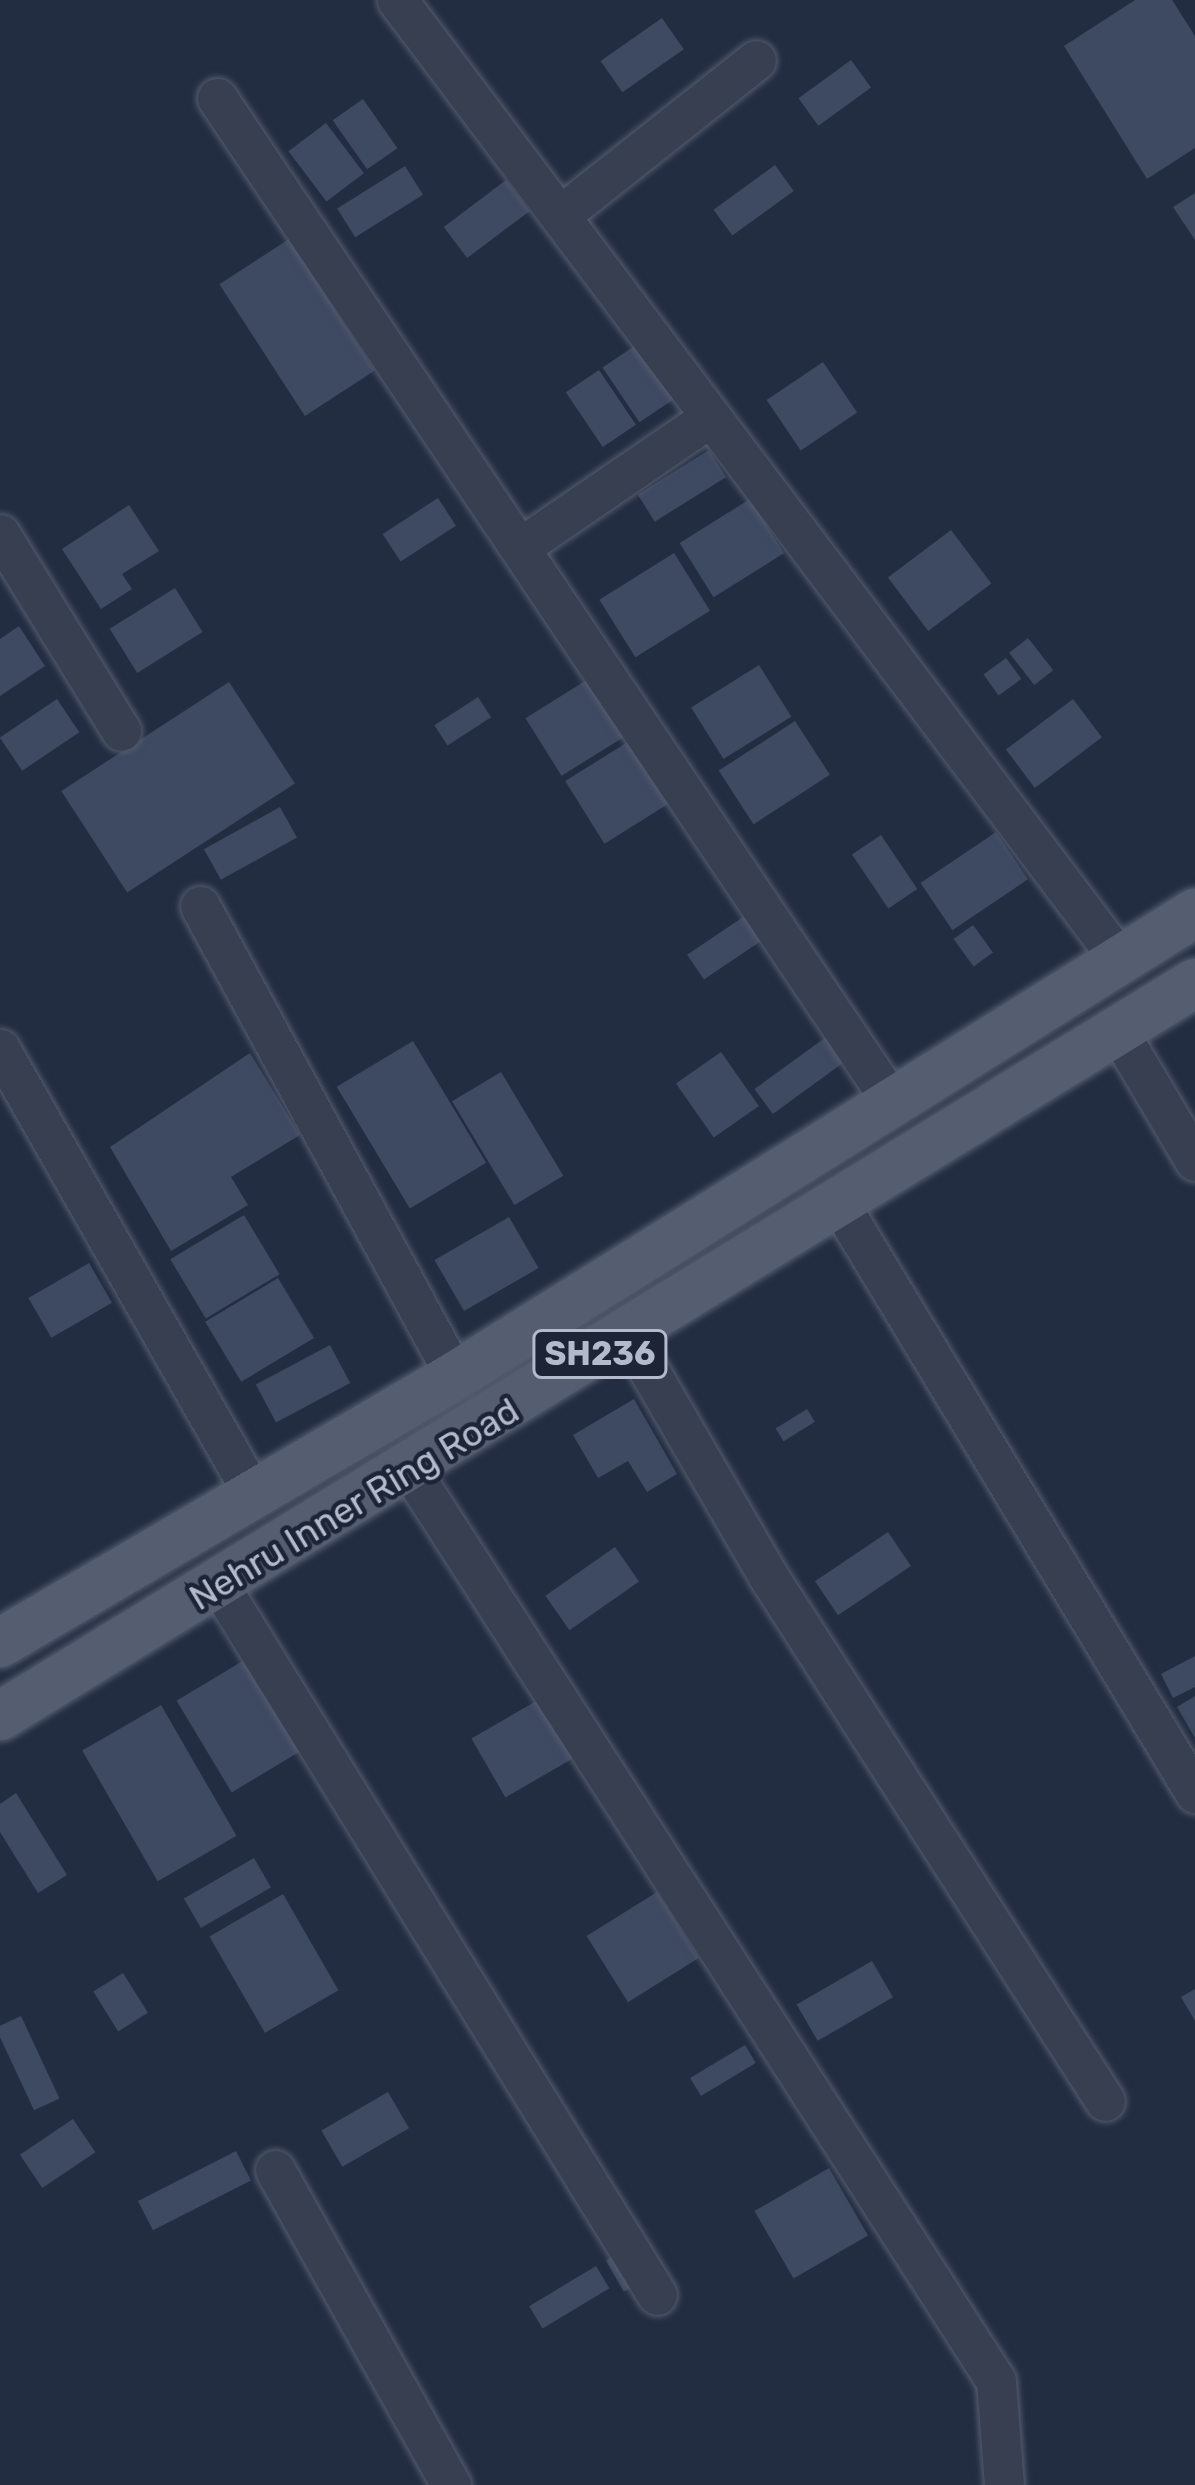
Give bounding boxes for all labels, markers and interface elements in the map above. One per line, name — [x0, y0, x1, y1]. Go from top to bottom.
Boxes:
road number: SH236 — [531, 1327, 669, 1381]
street label: Nehru Inner Ring Road — [181, 1388, 527, 1620]

